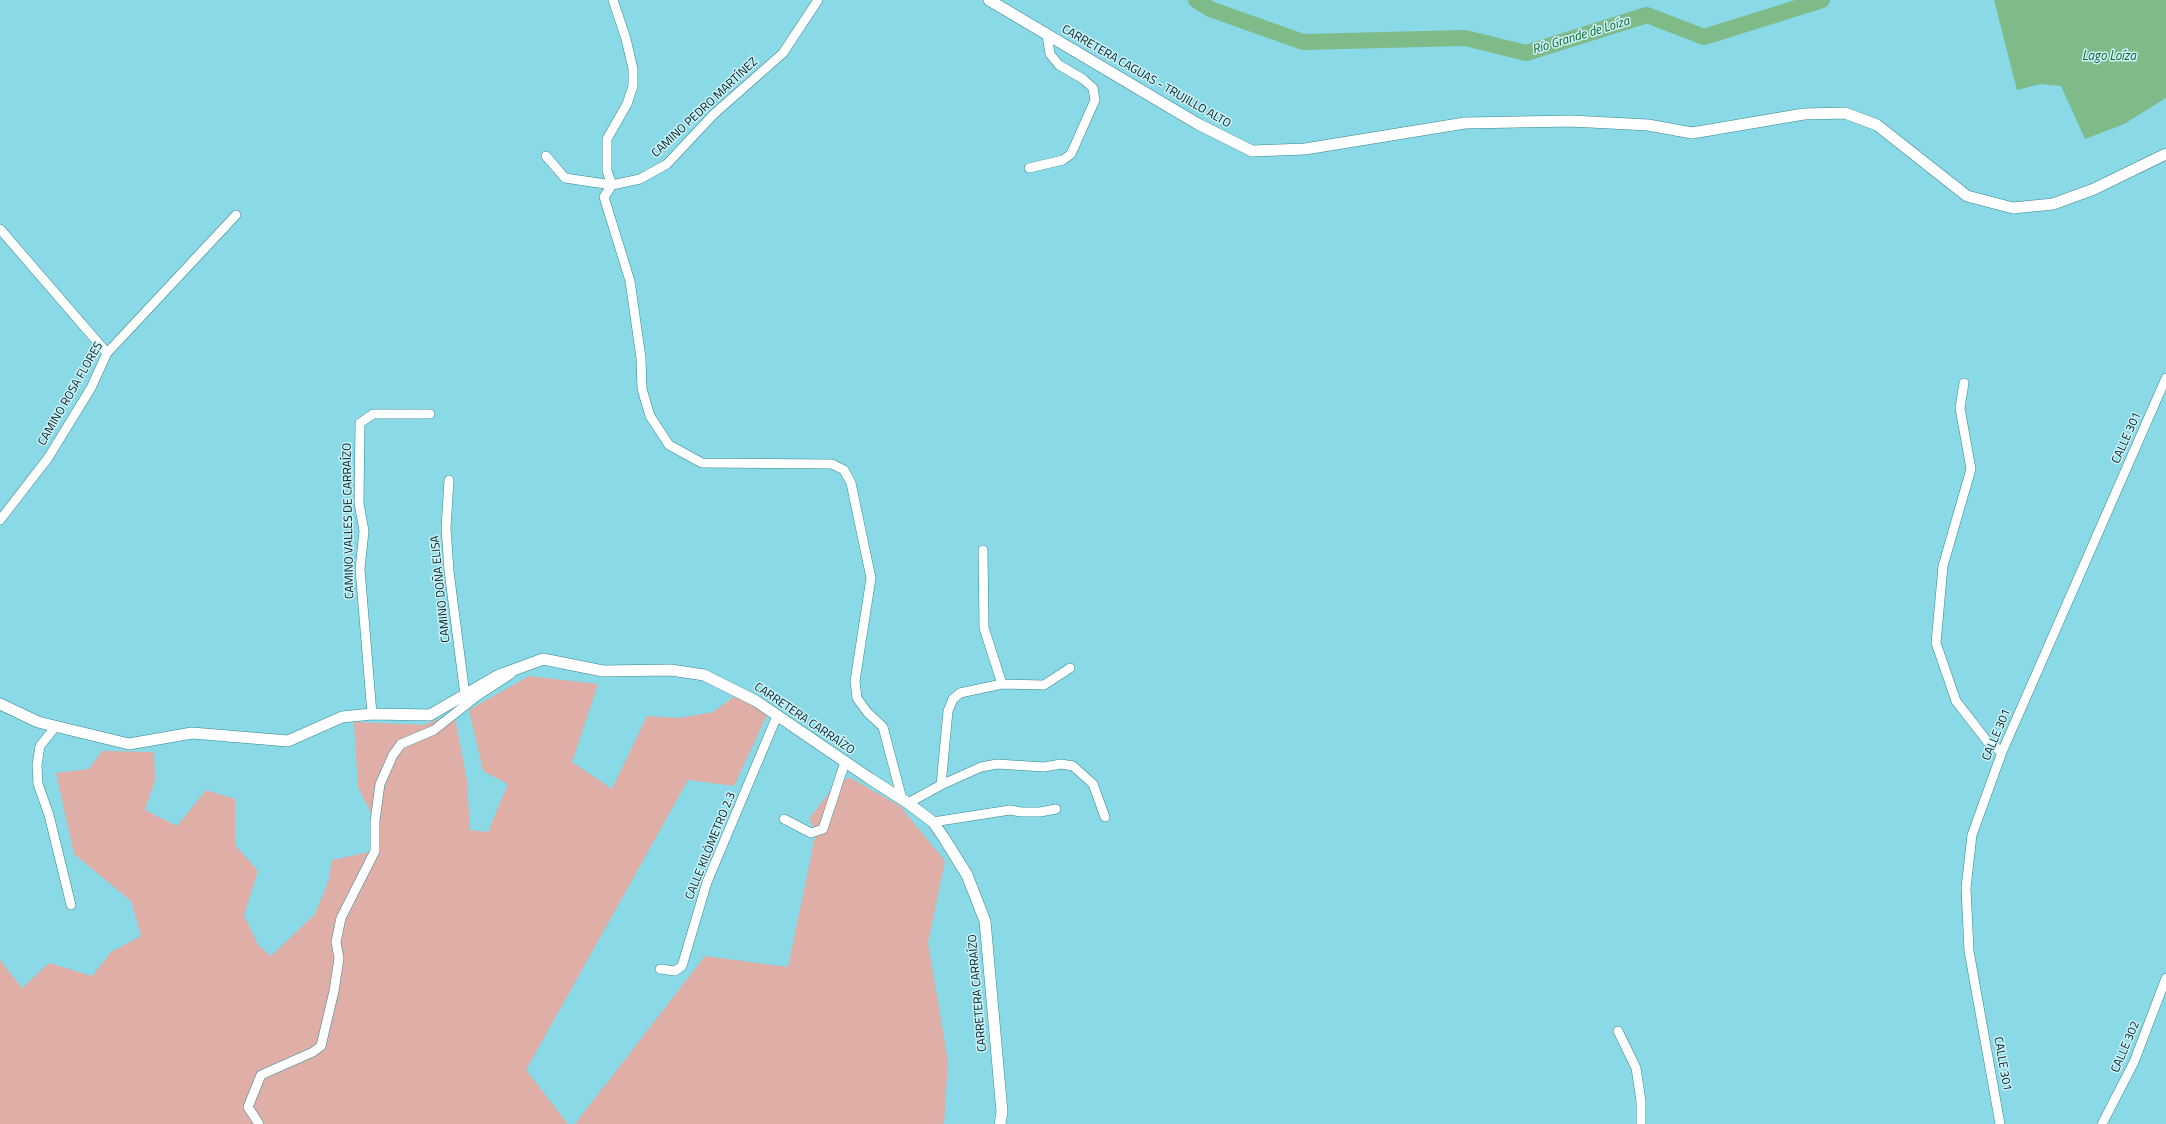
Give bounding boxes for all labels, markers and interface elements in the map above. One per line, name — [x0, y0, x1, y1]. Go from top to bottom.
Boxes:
water label: Río Grande de Loíza — [1531, 14, 1631, 58]
street label: CARRETERA CAGUAS - TRUJILLO ALTO — [1059, 23, 1233, 131]
water label: Lago Loíza — [2082, 49, 2136, 65]
street label: CAMINO PEDRO MARTÍNEZ — [649, 55, 761, 161]
street label: CAMINO ROSA FLORES — [35, 340, 107, 448]
street label: CALLE 301 — [2109, 410, 2145, 466]
street label: CAMINO VALLES DE CARRAÍZO — [340, 443, 358, 599]
street label: CAMINO DOÑA ELISA — [428, 535, 454, 643]
street label: CARRETERA CARRAÍZO — [751, 680, 857, 758]
street label: CALLE 301 — [1980, 707, 2014, 763]
street label: CALLE KILÓMETRO 2.3 — [683, 790, 739, 902]
street label: CARRETERA CARRAÍZO — [966, 934, 990, 1052]
street label: CALLE 302 — [2109, 1019, 2143, 1075]
street label: CALLE 301 — [1990, 1036, 2014, 1092]

